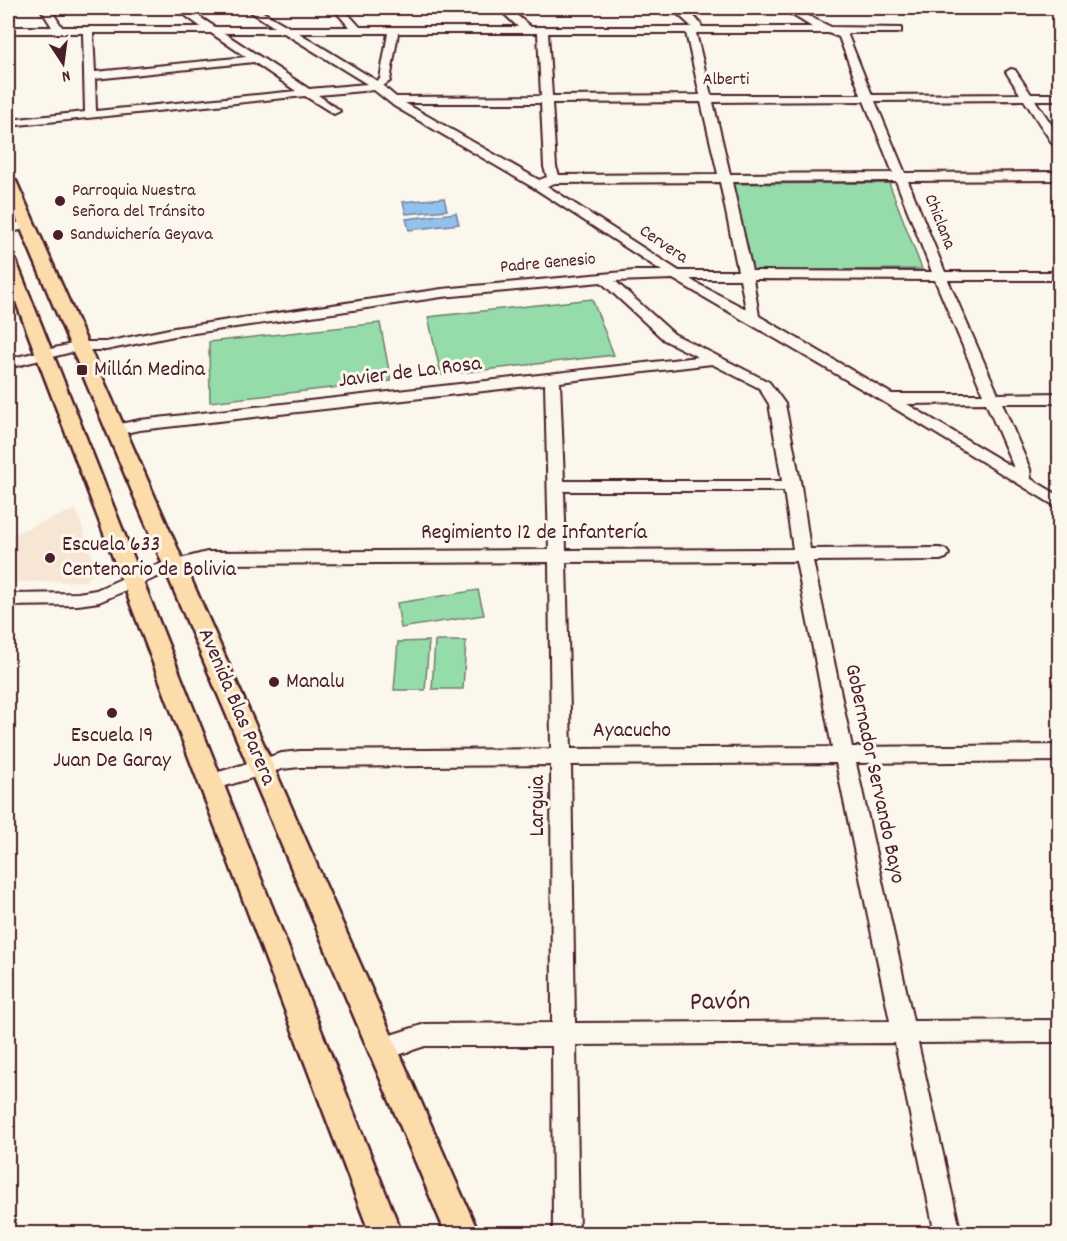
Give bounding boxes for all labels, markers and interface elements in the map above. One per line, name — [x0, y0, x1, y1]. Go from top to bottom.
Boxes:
north arrow — [33, 33, 93, 93]
text: N — [59, 63, 72, 87]
street label: Alberti — [703, 68, 749, 93]
place label: Parroquia Nuestra Señora del Tránsito — [72, 179, 205, 225]
street label: Chiclana — [917, 191, 962, 254]
marker: Parroquia Nuestra Señora del Tránsito — [53, 194, 67, 208]
street label: Cervera — [634, 220, 693, 271]
place label: Sandwichería Geyava — [70, 223, 213, 248]
marker: Sandwichería Geyava — [51, 228, 65, 242]
street label: Padre Genesio — [499, 247, 597, 281]
street label: Javier de La Rosa — [337, 349, 484, 397]
place label: Millán Medina — [94, 355, 206, 386]
marker: Millán Medina — [75, 363, 89, 377]
street label: Regimiento 12 de Infantería — [421, 518, 648, 549]
place label: Escuela 633 Centenario de Bolivia — [62, 530, 237, 586]
marker: Escuela 633 Centenario de Bolivia — [43, 551, 57, 565]
street label: Avenida Blas Parera — [189, 624, 283, 791]
street label: Gobernador Servando Bayo — [836, 661, 912, 887]
place label: Manalu — [286, 667, 344, 698]
marker: Manalu — [267, 675, 281, 689]
marker: Escuela 19 Juan De Garay — [105, 706, 119, 720]
street label: Ayacucho — [593, 716, 671, 747]
place label: Escuela 19 Juan De Garay — [53, 721, 172, 777]
street label: Larguia — [523, 775, 554, 836]
street label: Pavón — [689, 983, 751, 1023]

